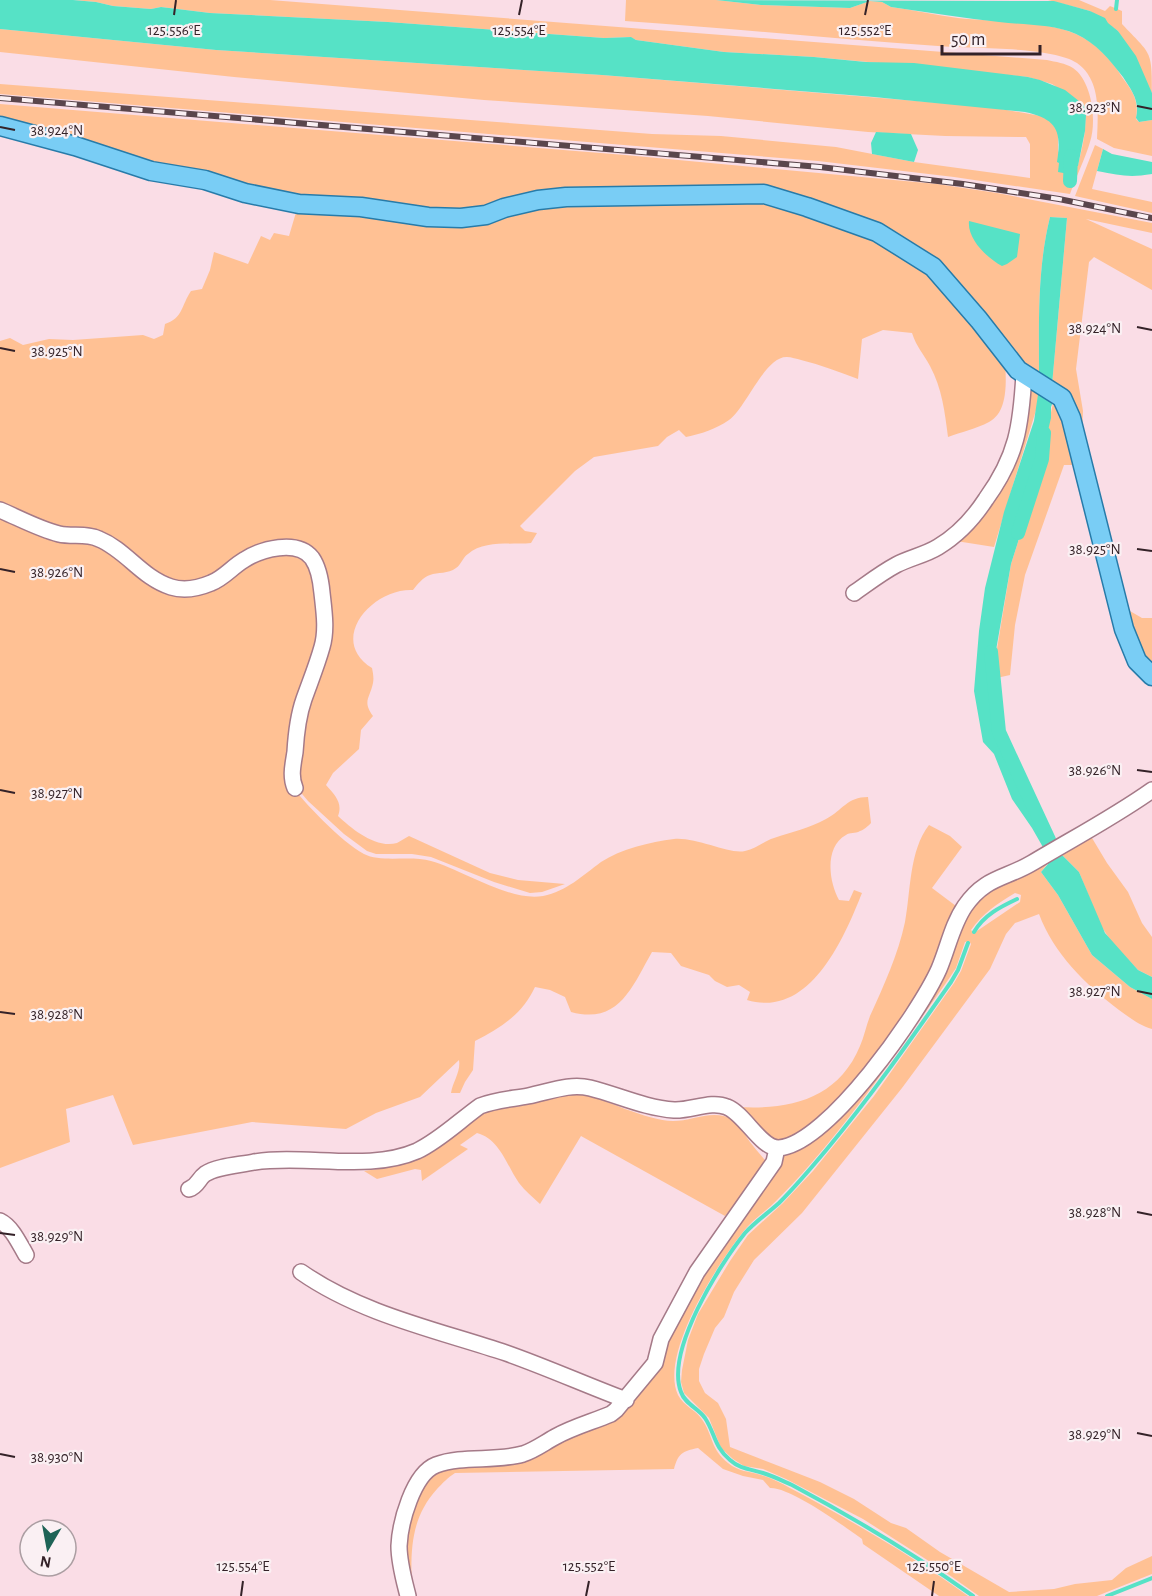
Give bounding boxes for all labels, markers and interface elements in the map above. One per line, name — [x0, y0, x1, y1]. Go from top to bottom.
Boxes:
scale bar — [942, 18, 1040, 56]
text: 125.556°E — [148, 23, 200, 38]
text: 125.554°E — [492, 23, 546, 38]
text: 125.552°E — [839, 23, 891, 38]
text: 50 m — [951, 31, 985, 49]
text: 38.923°N — [1069, 100, 1121, 115]
text: 38.924°N — [31, 123, 83, 138]
text: 38.924°N — [1069, 321, 1121, 336]
text: 38.925°N — [31, 344, 83, 359]
text: 38.925°N — [1069, 542, 1121, 557]
text: 38.926°N — [31, 565, 83, 580]
text: 38.926°N — [1069, 763, 1121, 778]
text: 38.927°N — [31, 786, 83, 801]
text: 38.927°N — [1069, 984, 1121, 999]
text: 38.928°N — [31, 1007, 83, 1022]
text: 38.928°N — [1069, 1205, 1121, 1220]
text: 38.929°N — [31, 1229, 83, 1244]
text: 38.929°N — [1069, 1427, 1121, 1442]
text: 38.930°N — [31, 1450, 83, 1465]
north arrow — [18, 1518, 78, 1578]
text: N — [39, 1553, 52, 1571]
text: 125.554°E — [216, 1559, 270, 1574]
text: 125.552°E — [563, 1559, 615, 1574]
text: 125.550°E — [907, 1559, 961, 1574]

